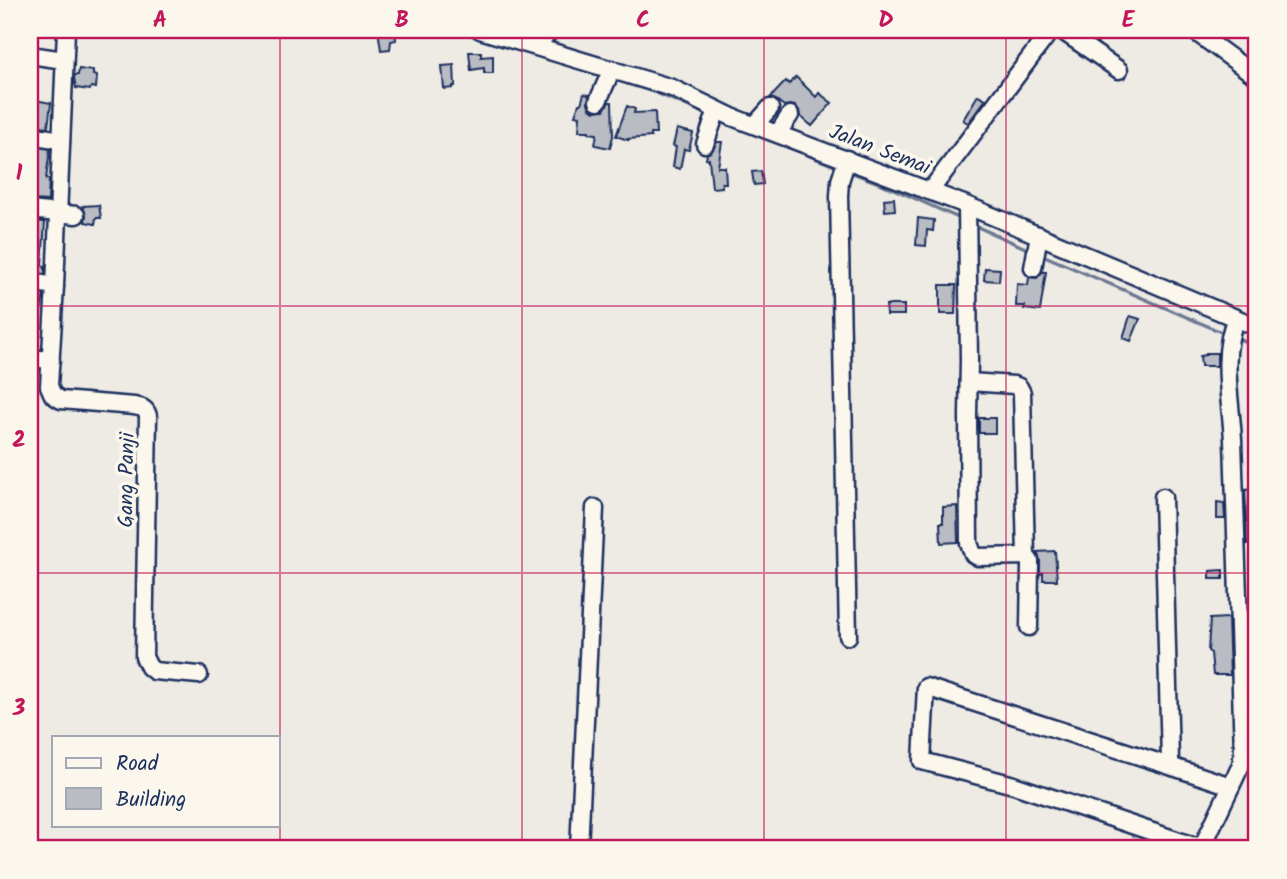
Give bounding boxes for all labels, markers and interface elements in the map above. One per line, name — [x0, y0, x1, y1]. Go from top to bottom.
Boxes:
text: A — [153, 3, 167, 39]
text: B — [395, 3, 409, 39]
text: C — [636, 3, 650, 39]
text: D — [878, 3, 894, 39]
text: E — [1122, 3, 1136, 39]
street label: Jalan Semai — [824, 116, 936, 185]
text: 1 — [16, 156, 23, 192]
text: 2 — [12, 423, 26, 459]
street label: Gang Panji — [110, 431, 145, 528]
text: 3 — [12, 691, 26, 727]
legend — [52, 736, 280, 826]
text: Road — [116, 748, 159, 781]
text: Building — [116, 784, 186, 817]

